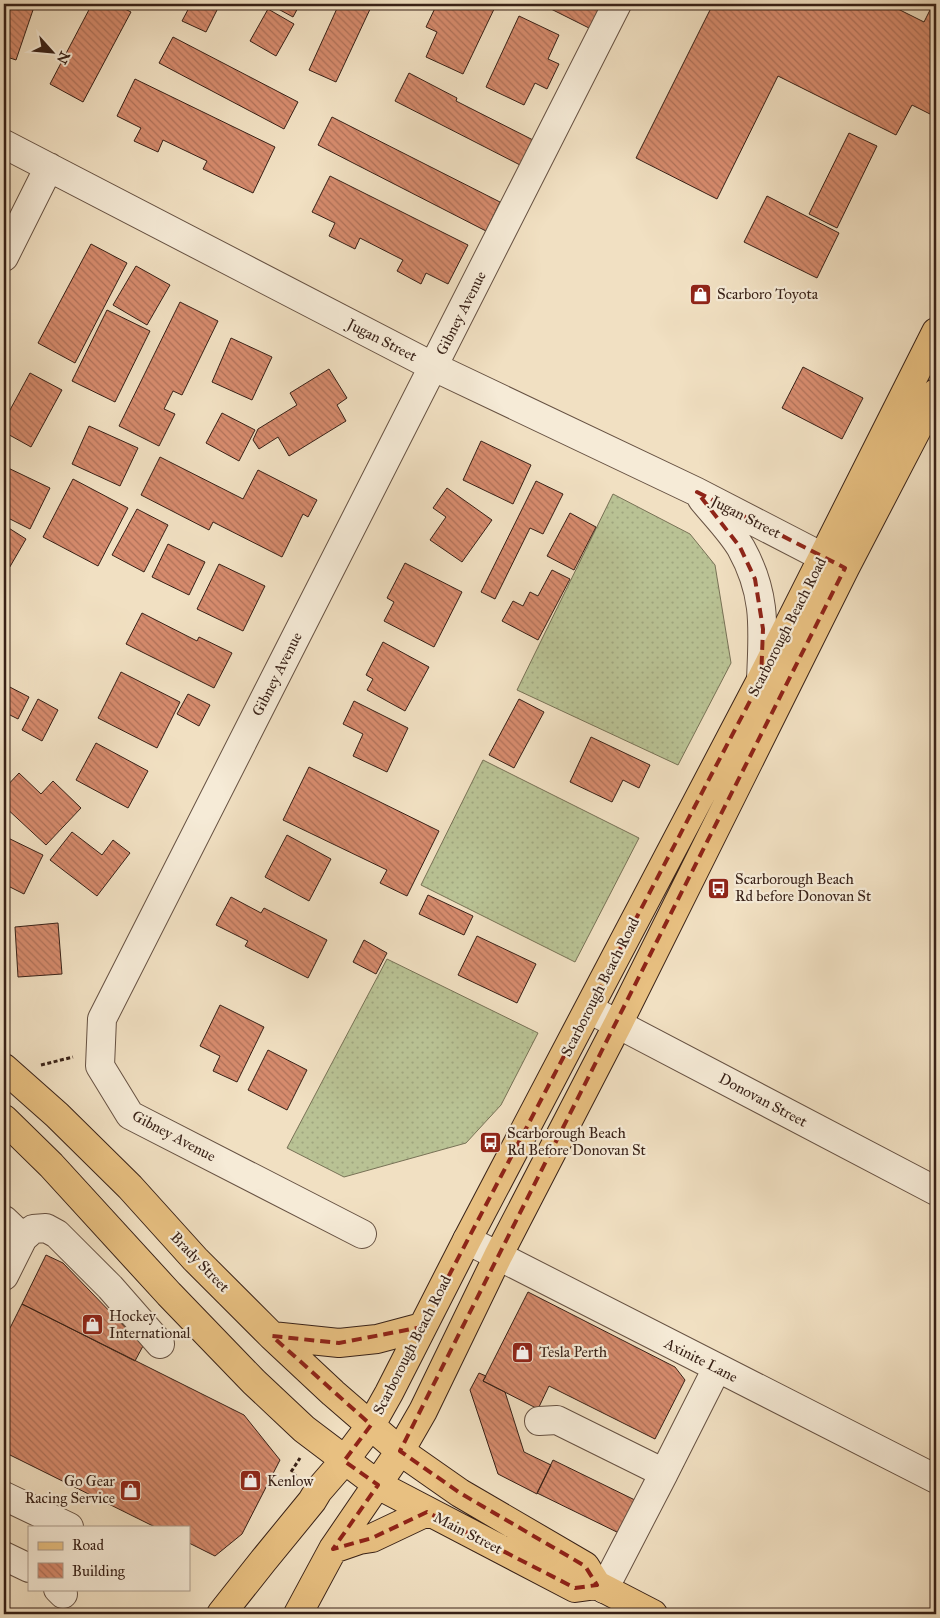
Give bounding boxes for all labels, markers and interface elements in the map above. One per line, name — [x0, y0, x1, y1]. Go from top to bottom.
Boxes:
north arrow — [28, 28, 78, 78]
text: N — [53, 49, 73, 67]
street label: Gibney Avenue — [432, 268, 490, 358]
shop icon: Scarboro Toyota — [689, 282, 713, 306]
place label: Scarboro Toyota — [717, 285, 819, 303]
street label: Jugan Street — [342, 314, 420, 366]
street label: Jugan Street — [706, 491, 784, 543]
street label: Scarborough Beach Road — [744, 554, 830, 700]
street label: Gibney Avenue — [248, 629, 306, 719]
place label: Scarborough Beach Rd before Donovan St — [735, 870, 872, 905]
bus stop icon: Scarborough Beach Rd before Donovan St — [707, 876, 731, 900]
street label: Scarborough Beach Road — [557, 914, 643, 1060]
street label: Donovan Street — [716, 1069, 811, 1131]
street label: Gibney Avenue — [129, 1106, 219, 1166]
place label: Scarborough Beach Rd Before Donovan St — [507, 1124, 647, 1159]
bus stop icon: Scarborough Beach Rd Before Donovan St — [479, 1130, 503, 1154]
street label: Brady Street — [167, 1228, 234, 1296]
street label: Scarborough Beach Road — [369, 1272, 455, 1418]
place label: Hockey International — [109, 1307, 192, 1342]
shop icon: Hockey International — [81, 1313, 105, 1337]
street label: Axinite Lane — [661, 1333, 741, 1386]
shop icon: Tesla Perth — [511, 1340, 535, 1364]
place label: Tesla Perth — [539, 1343, 608, 1361]
shop icon: Kenlow — [239, 1469, 263, 1493]
place label: Go Gear Racing Service — [25, 1472, 115, 1507]
place label: Kenlow — [267, 1472, 313, 1490]
shop icon: Go Gear Racing Service — [119, 1478, 143, 1502]
street label: Main Street — [431, 1508, 506, 1558]
legend — [28, 1526, 190, 1590]
text: Road — [72, 1536, 104, 1554]
text: Building — [72, 1562, 126, 1580]

